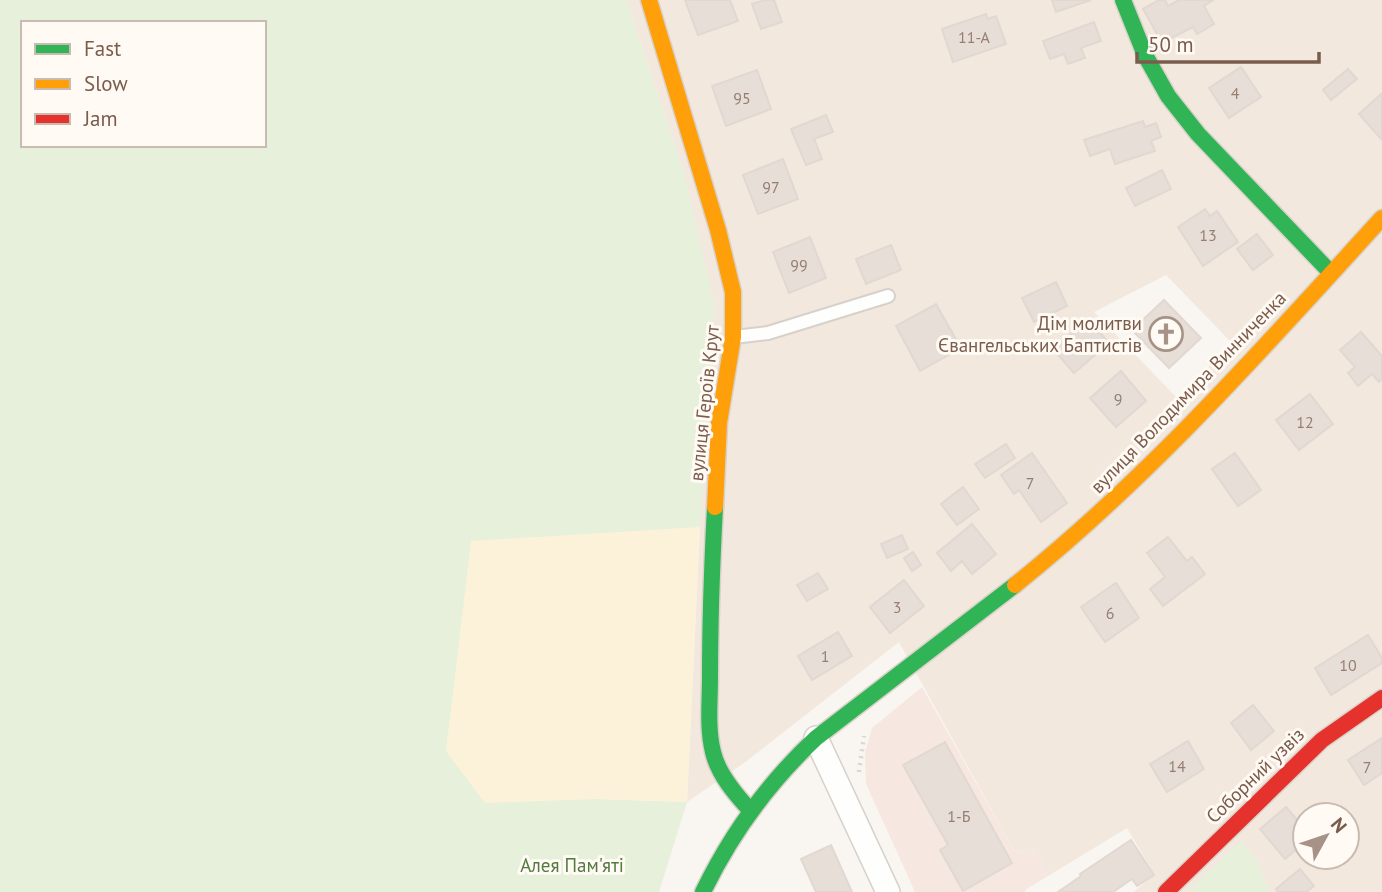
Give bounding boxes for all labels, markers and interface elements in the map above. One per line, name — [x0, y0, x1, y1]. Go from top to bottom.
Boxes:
legend — [21, 21, 266, 147]
scale bar — [1137, 21, 1319, 65]
house number: 11-А — [958, 27, 991, 47]
text: 50 m — [1148, 31, 1194, 58]
text: Fast — [84, 35, 121, 62]
text: Slow — [84, 70, 128, 97]
house number: 4 — [1231, 83, 1240, 103]
house number: 95 — [733, 88, 751, 108]
text: Jam — [83, 105, 118, 132]
house number: 97 — [762, 177, 780, 197]
house number: 13 — [1199, 225, 1217, 245]
house number: 99 — [790, 255, 808, 275]
street label: вулиця Володимира Винниченка — [1085, 286, 1291, 498]
place label: Дім молитви Євангельських Баптистів — [938, 311, 1142, 357]
church icon: Дім молитви Євангельських Баптистів — [1147, 315, 1185, 353]
street label: вулиця Героїв Крут — [684, 323, 724, 482]
house number: 9 — [1114, 389, 1122, 409]
house number: 12 — [1296, 412, 1314, 432]
house number: 7 — [1026, 473, 1034, 493]
house number: 3 — [893, 597, 901, 617]
house number: 6 — [1106, 603, 1114, 623]
house number: 1 — [821, 646, 829, 666]
house number: 10 — [1339, 655, 1357, 675]
street label: Соборний узвіз — [1201, 722, 1309, 828]
house number: 14 — [1168, 756, 1186, 776]
house number: 7 — [1363, 757, 1371, 777]
north arrow — [1291, 801, 1361, 871]
house number: 1-Б — [947, 806, 971, 826]
text: N — [1326, 813, 1352, 838]
park label: Алея Пам'яті — [520, 853, 624, 877]

